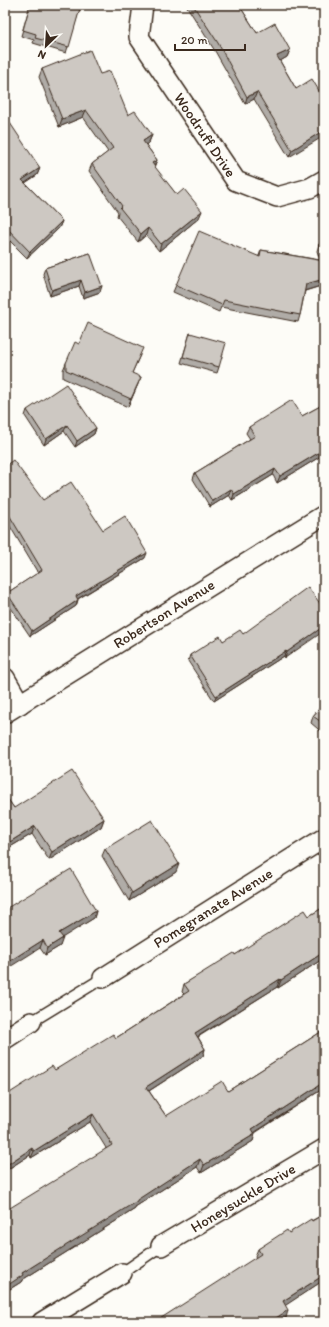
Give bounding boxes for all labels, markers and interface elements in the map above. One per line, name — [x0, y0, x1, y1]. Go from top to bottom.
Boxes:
north arrow — [26, 26, 66, 66]
scale bar — [175, 26, 245, 52]
text: 20 m — [181, 33, 208, 47]
text: N — [36, 47, 48, 62]
street label: Woodruff Drive — [170, 89, 240, 181]
street label: Robertson Avenue — [110, 576, 218, 652]
street label: Pomegranate Avenue — [150, 864, 276, 952]
street label: Honeysuckle Drive — [187, 1160, 299, 1236]

